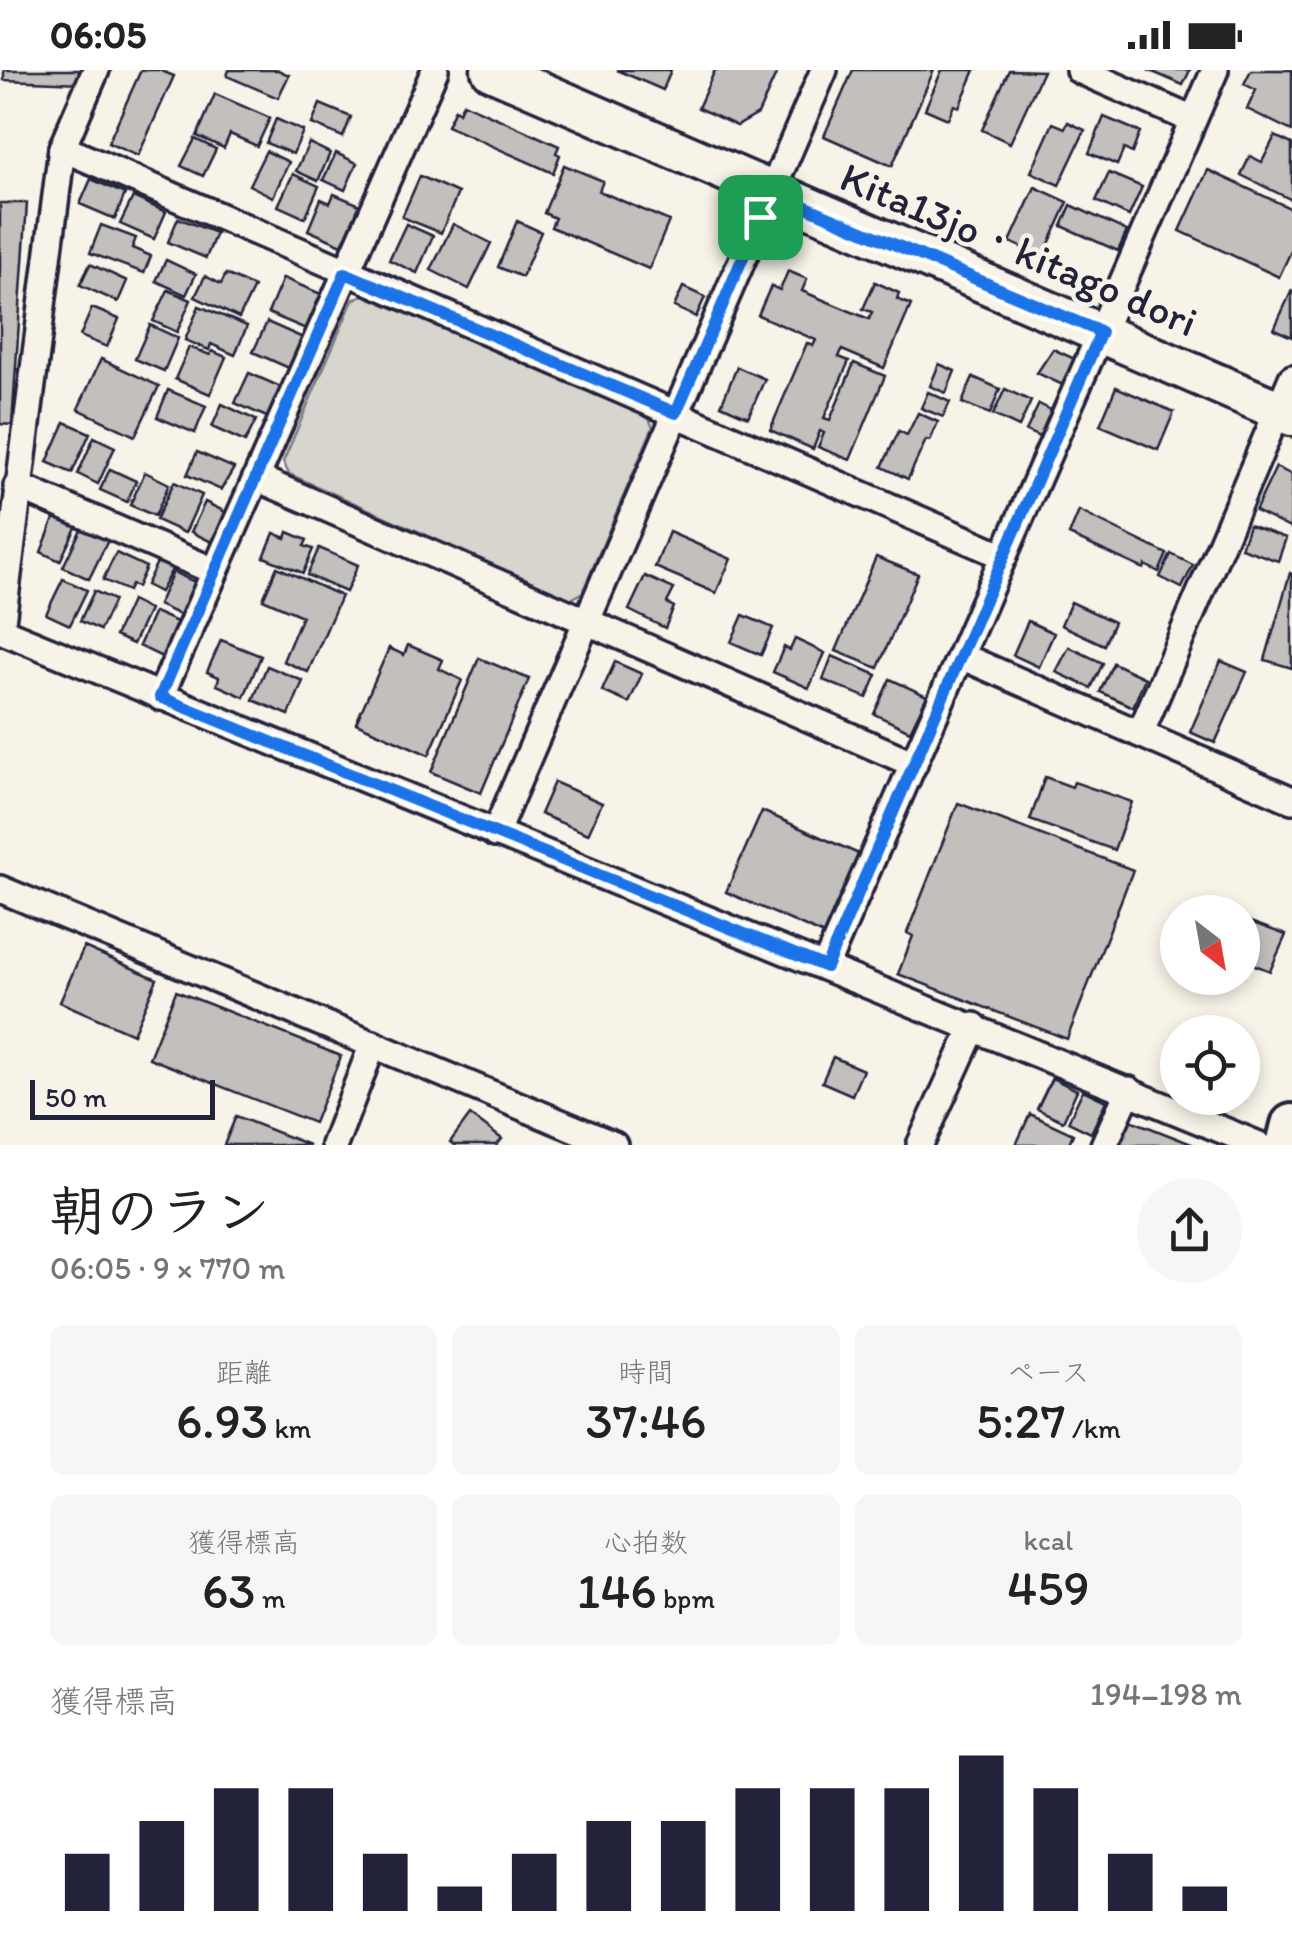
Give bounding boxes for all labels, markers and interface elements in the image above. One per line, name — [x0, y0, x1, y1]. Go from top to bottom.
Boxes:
text: 06:05 — [50, 12, 146, 58]
street label: Kita13jo・kitago dori — [833, 151, 1205, 347]
pin — [718, 175, 803, 260]
icon: arrive — [733, 190, 788, 245]
north arrow — [1160, 895, 1260, 995]
map controls — [1160, 895, 1260, 1115]
button: locate — [1160, 1015, 1260, 1115]
scale bar — [30, 1075, 215, 1120]
text: 50 m — [45, 1080, 107, 1114]
text: 朝のラン — [50, 1178, 270, 1244]
button: share — [1137, 1178, 1242, 1283]
text: 06:05 · 9 × 770 m — [50, 1249, 285, 1287]
text: 距離 — [216, 1355, 272, 1389]
text: 時間 — [618, 1355, 674, 1389]
text: ペース — [1007, 1355, 1089, 1389]
text: 6.93 — [176, 1390, 268, 1451]
text: 37:46 — [586, 1390, 706, 1451]
text: 5:27 — [976, 1390, 1066, 1451]
text: km — [268, 1411, 311, 1445]
text: /km — [1066, 1411, 1121, 1445]
text: kcal — [1023, 1523, 1073, 1557]
text: 獲得標高 — [188, 1525, 300, 1559]
text: 心拍数 — [604, 1525, 688, 1559]
text: 459 — [1007, 1557, 1090, 1618]
text: 63 — [202, 1560, 256, 1621]
text: 146 — [577, 1560, 657, 1621]
text: m — [256, 1581, 285, 1615]
text: bpm — [657, 1581, 715, 1615]
text: 194–198 m — [1090, 1675, 1242, 1713]
text: 獲得標高 — [50, 1682, 178, 1720]

